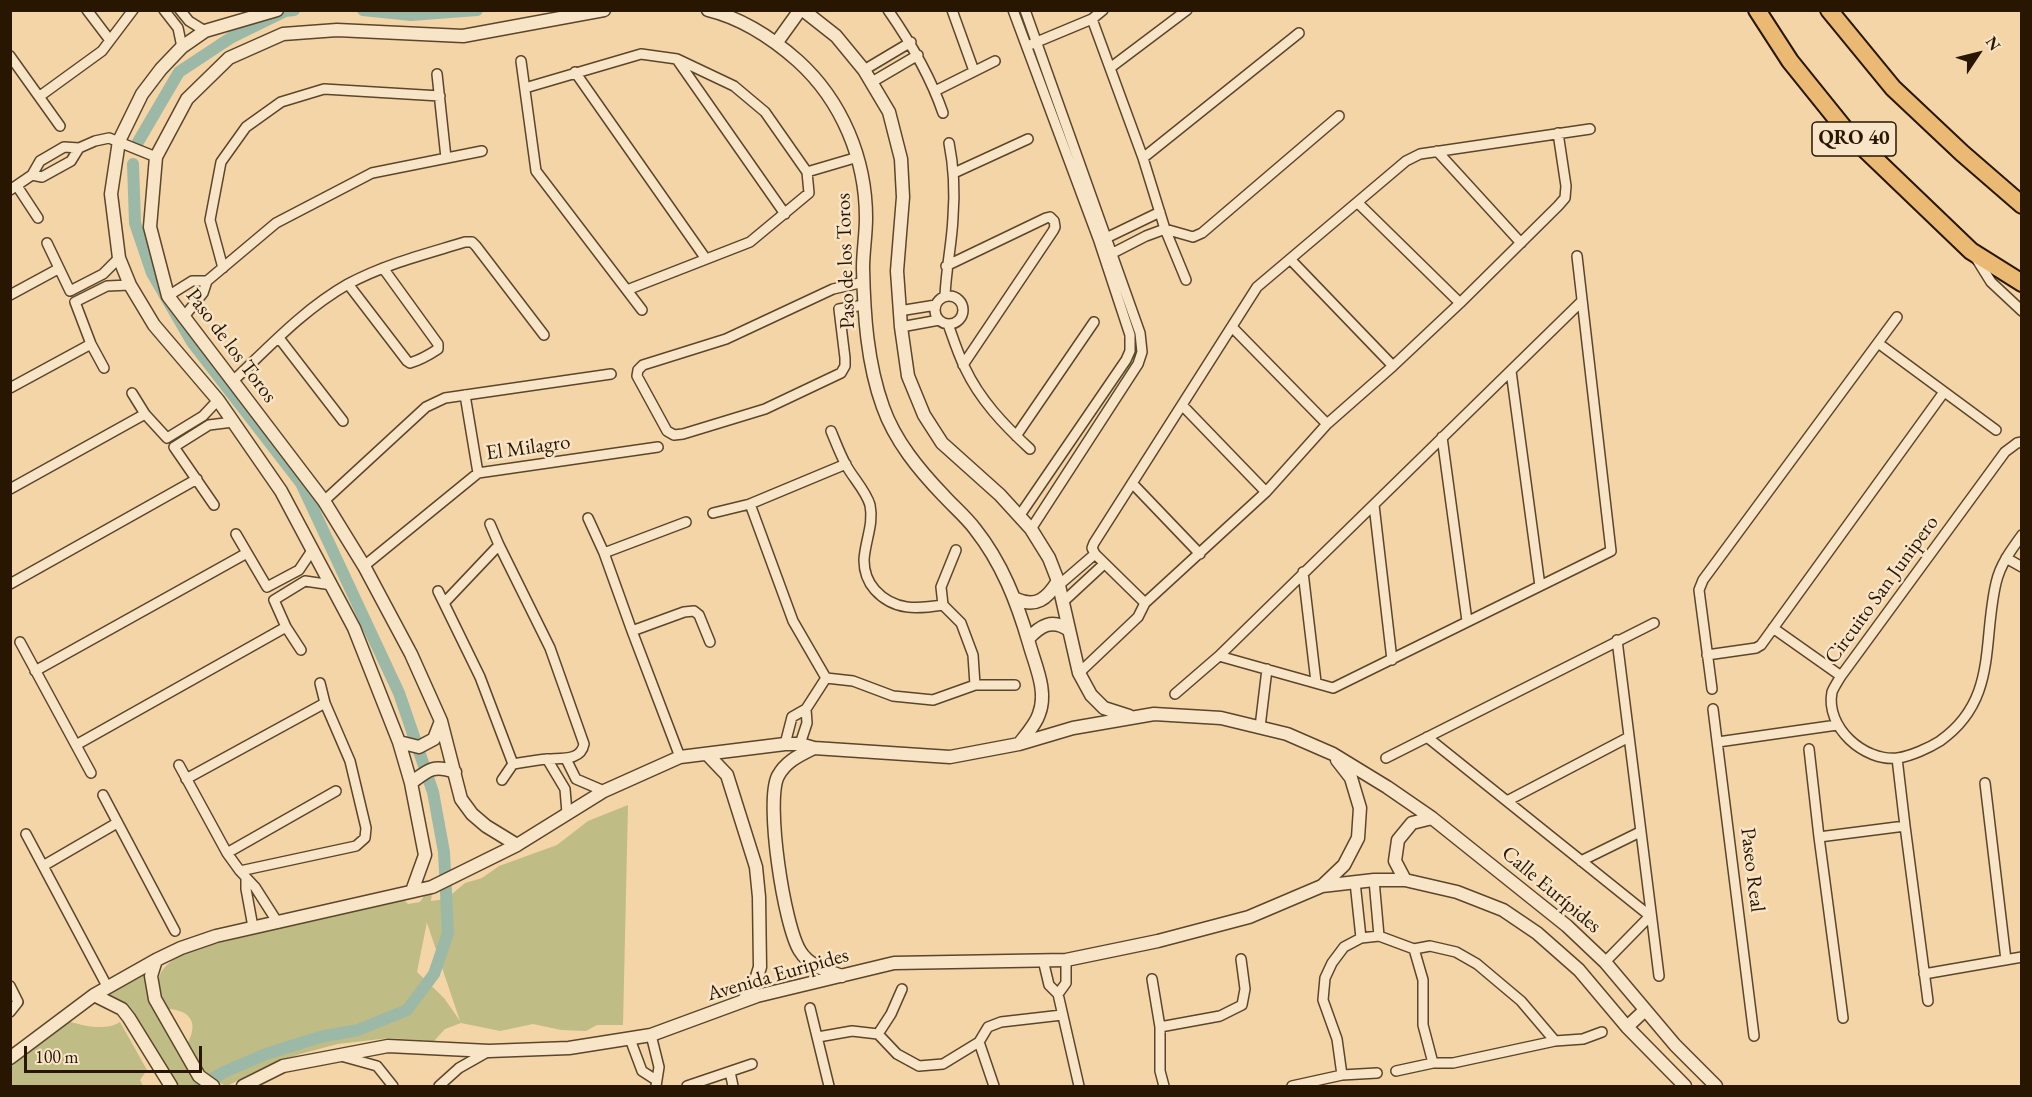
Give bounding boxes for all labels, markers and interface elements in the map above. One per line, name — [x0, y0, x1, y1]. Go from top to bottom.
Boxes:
north arrow — [1948, 24, 2008, 84]
text: N — [1981, 32, 2005, 55]
road number: QRO 40 — [1812, 122, 1896, 156]
street label: Paso de los Toros — [831, 193, 861, 329]
street label: Paso de los Toros — [180, 284, 282, 408]
street label: El Milagro — [484, 430, 572, 466]
street label: Circuito San Junipero — [1820, 511, 1944, 669]
street label: Paseo Real — [1734, 826, 1770, 914]
street label: Calle Eurípides — [1496, 841, 1606, 939]
street label: Avenida Euripides — [704, 943, 852, 1007]
scale bar — [27, 1034, 206, 1072]
text: 100 m — [35, 1045, 79, 1068]

